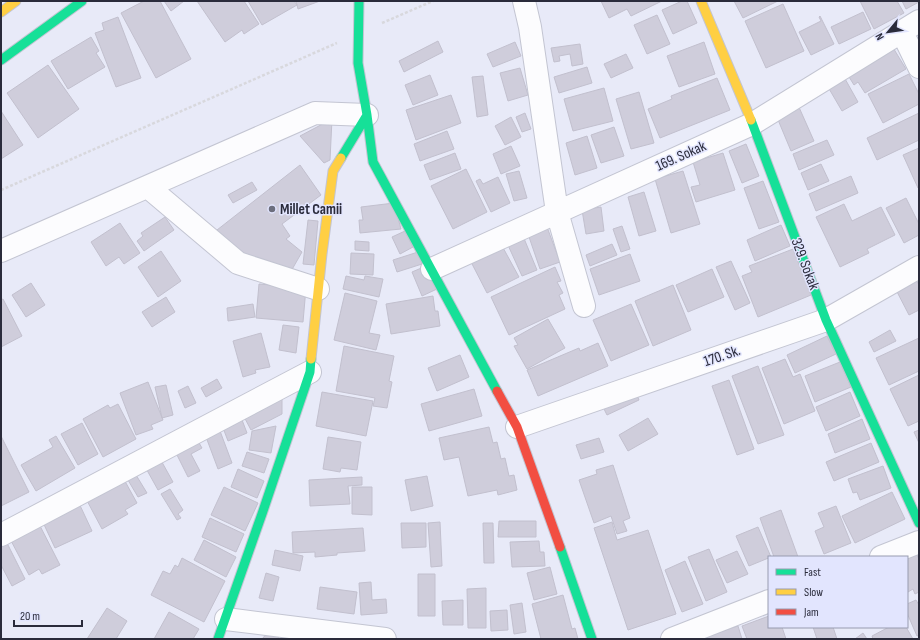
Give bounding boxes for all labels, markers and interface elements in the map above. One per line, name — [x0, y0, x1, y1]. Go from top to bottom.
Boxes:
north arrow — [868, 12, 908, 52]
text: N — [873, 31, 887, 42]
street label: 169. Sokak — [653, 136, 709, 175]
place label: Millet Camii — [280, 200, 342, 219]
marker: Millet Camii — [267, 204, 277, 214]
street label: 329. Sokak — [786, 235, 824, 293]
street label: 170. Sk. — [701, 341, 743, 371]
legend — [768, 556, 908, 628]
text: Fast — [804, 565, 821, 580]
text: Slow — [804, 585, 823, 600]
scale bar — [14, 602, 82, 628]
text: Jam — [803, 605, 819, 620]
text: 20 m — [20, 609, 40, 624]

